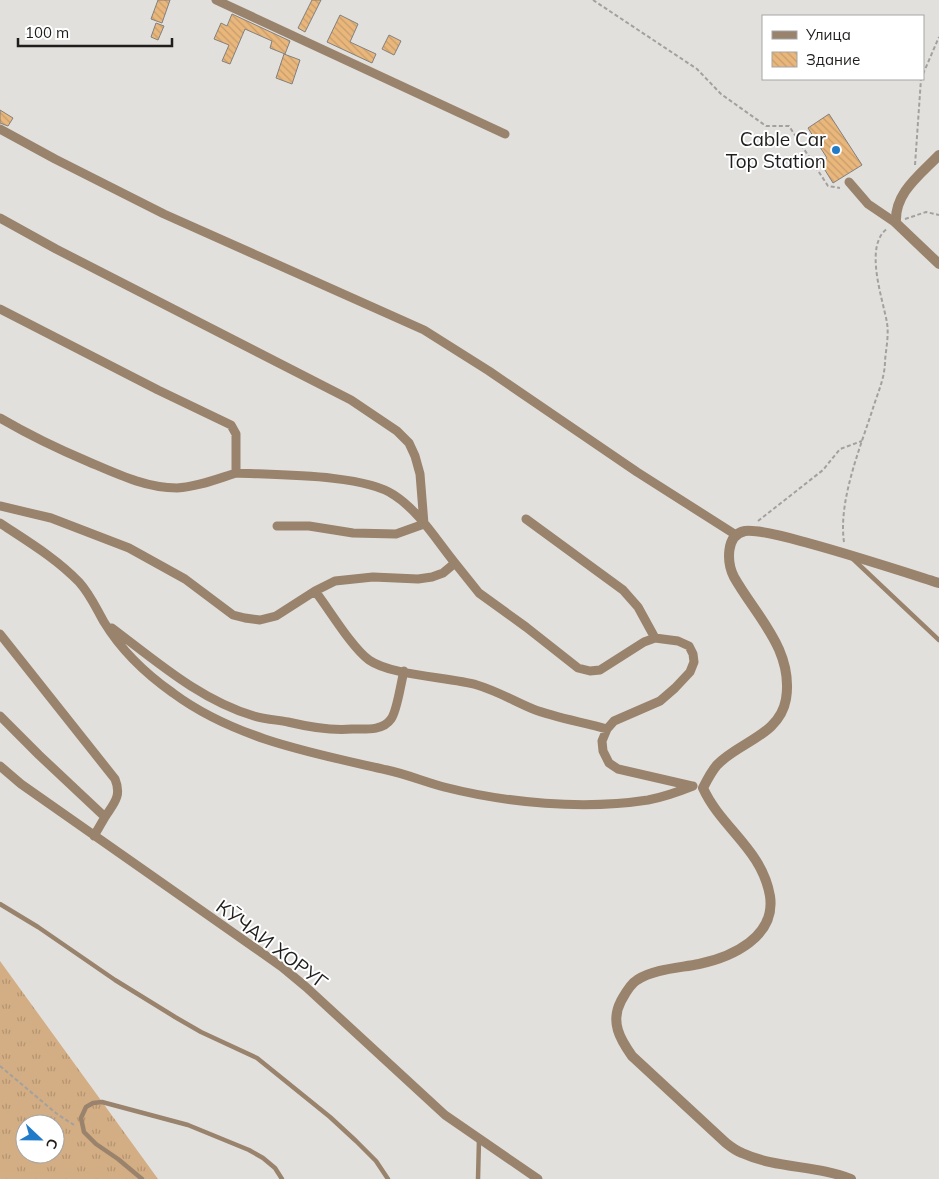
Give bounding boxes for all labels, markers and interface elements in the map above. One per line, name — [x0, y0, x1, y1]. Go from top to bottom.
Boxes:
scale bar — [18, 15, 171, 47]
legend — [762, 15, 924, 80]
text: 100 m — [25, 23, 69, 42]
text: Улица — [805, 25, 851, 44]
text: Здание — [806, 50, 860, 69]
place label: Cable Car Top Station — [726, 127, 826, 173]
marker: Cable Car Top Station — [830, 144, 842, 156]
street label: КӮЧАИ ХОРУГ — [211, 894, 333, 994]
north arrow — [15, 1114, 65, 1164]
text: С — [42, 1136, 62, 1152]

